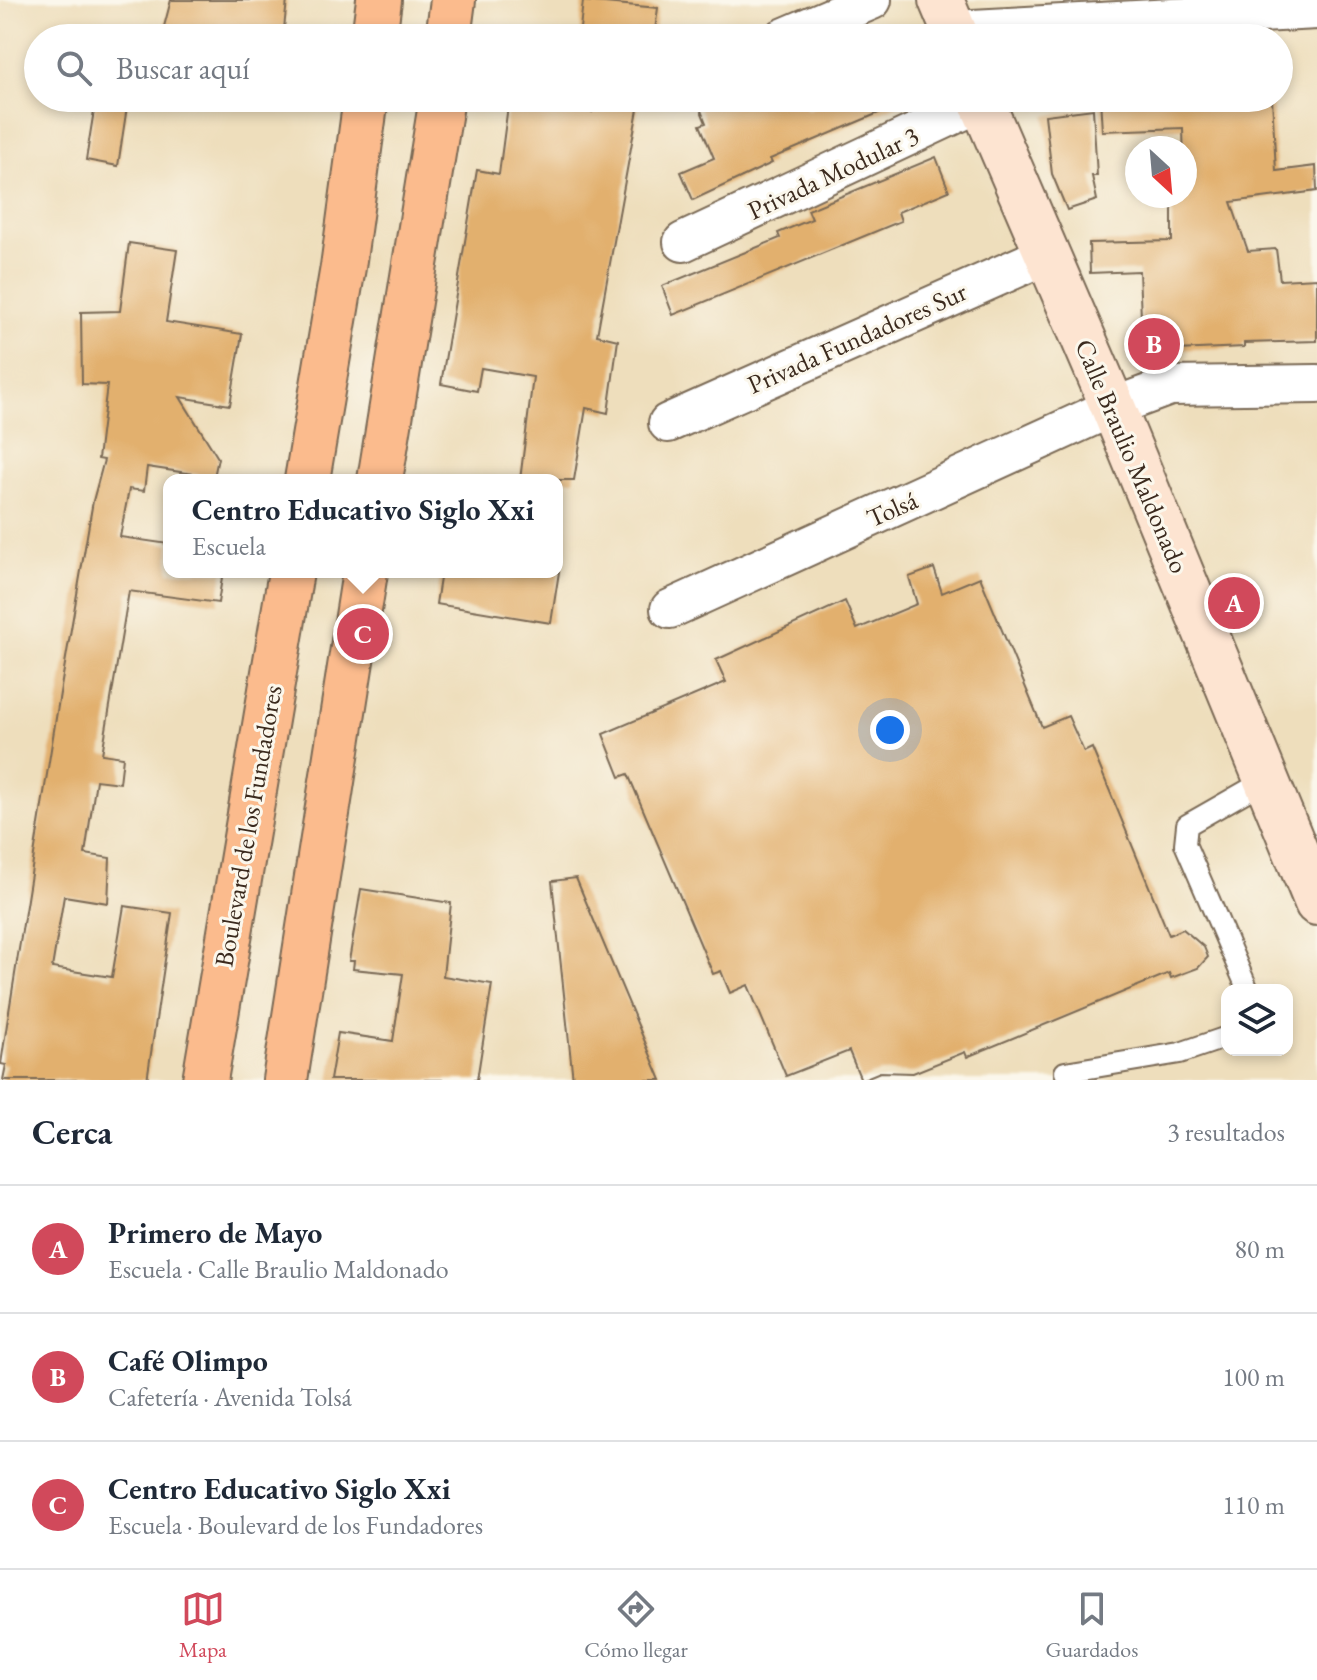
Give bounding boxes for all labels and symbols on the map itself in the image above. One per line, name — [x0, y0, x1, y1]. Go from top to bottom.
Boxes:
street label: Privada Modular 3 — [742, 118, 924, 228]
north arrow — [1125, 136, 1197, 208]
street label: Privada Fundadores Sur — [742, 274, 972, 402]
pin: B — [1128, 314, 1180, 374]
street label: Calle Braulio Maldonado — [1069, 334, 1195, 578]
street label: Tolsá — [861, 483, 923, 535]
pin: A — [1208, 573, 1260, 633]
pin: C — [337, 604, 389, 664]
street label: Boulevard de los Fundadores — [206, 683, 290, 969]
your location — [870, 710, 910, 750]

